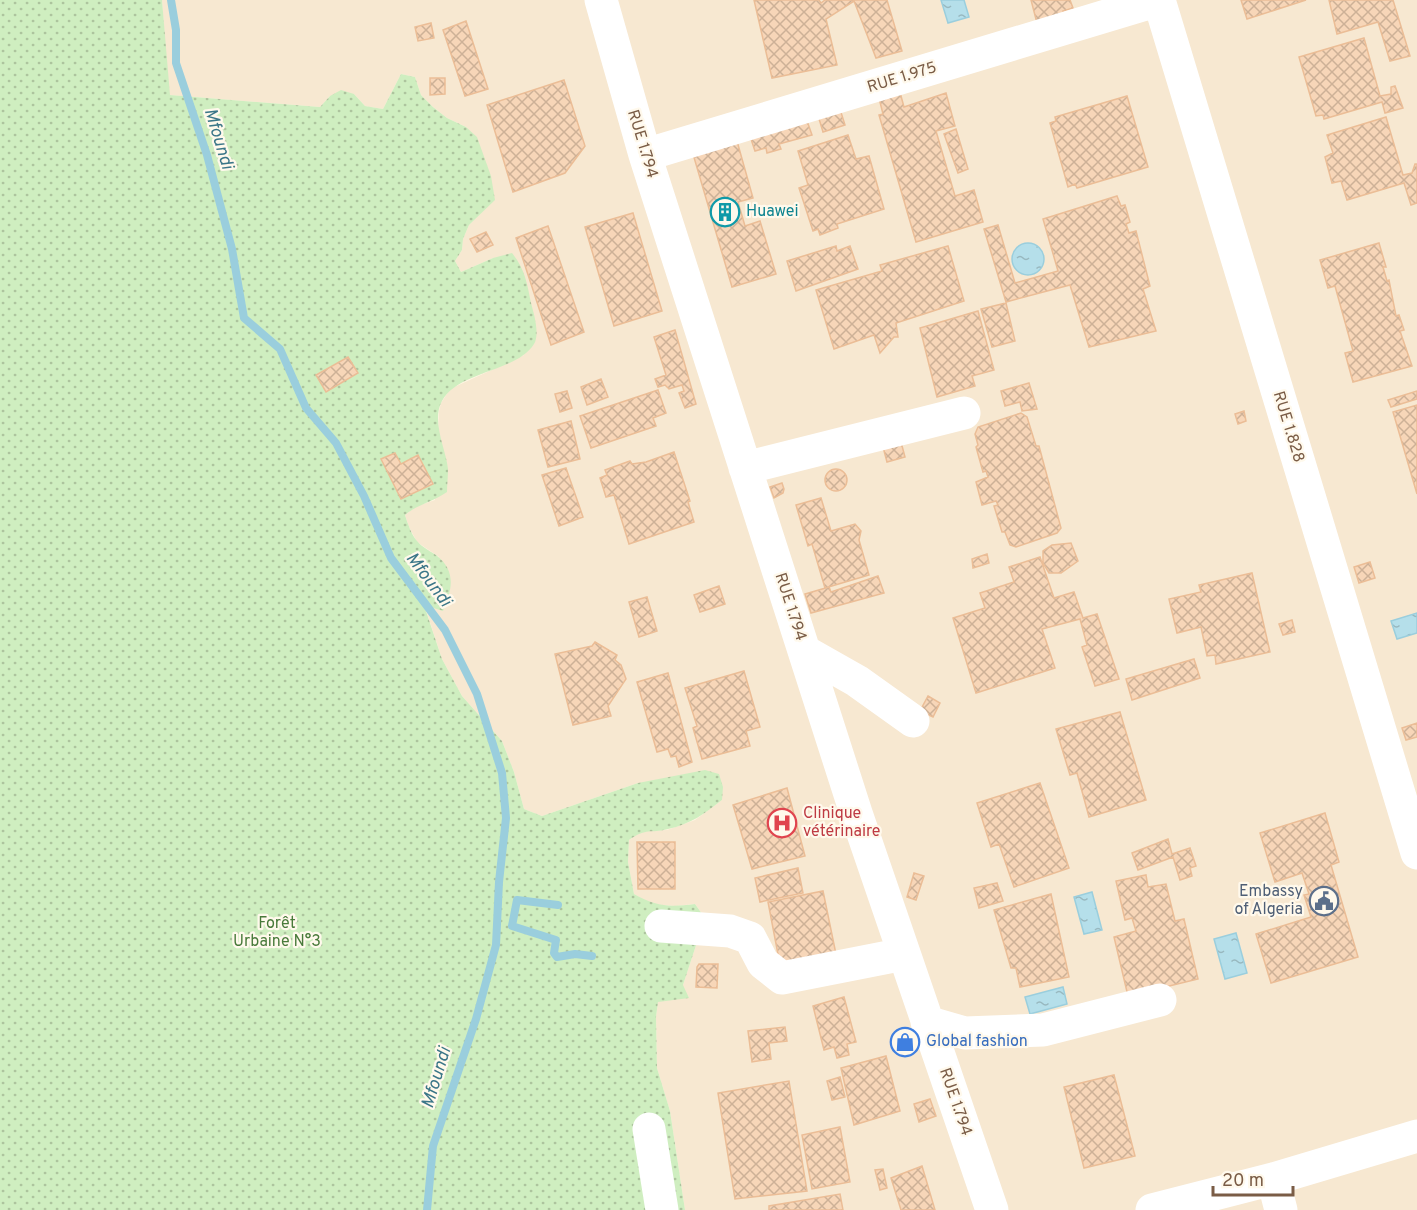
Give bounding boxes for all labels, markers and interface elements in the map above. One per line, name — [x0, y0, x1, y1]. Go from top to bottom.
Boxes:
street label: RUE 1.975 — [865, 58, 939, 98]
water label: Mfoundi — [198, 106, 239, 174]
street label: RUE 1.794 — [622, 107, 662, 181]
building icon: Huawei — [709, 196, 741, 228]
place label: Huawei — [746, 202, 799, 222]
street label: RUE 1.828 — [1268, 389, 1308, 465]
water label: Mfoundi — [400, 548, 457, 613]
street label: RUE 1.794 — [770, 570, 810, 644]
place label: Clinique vétérinaire — [803, 804, 880, 842]
hospital icon: Clinique vétérinaire — [766, 807, 798, 839]
place label: Embassy of Algeria — [1234, 882, 1303, 920]
public building icon: Embassy of Algeria — [1308, 885, 1340, 917]
park label: Forêt Urbaine N°3 — [233, 914, 321, 952]
shop icon: Global fashion — [889, 1026, 921, 1058]
place label: Global fashion — [926, 1032, 1028, 1052]
water label: Mfoundi — [417, 1043, 458, 1111]
street label: RUE 1.794 — [934, 1065, 976, 1139]
scale bar — [1213, 1159, 1292, 1197]
text: 20 m — [1222, 1170, 1264, 1193]

